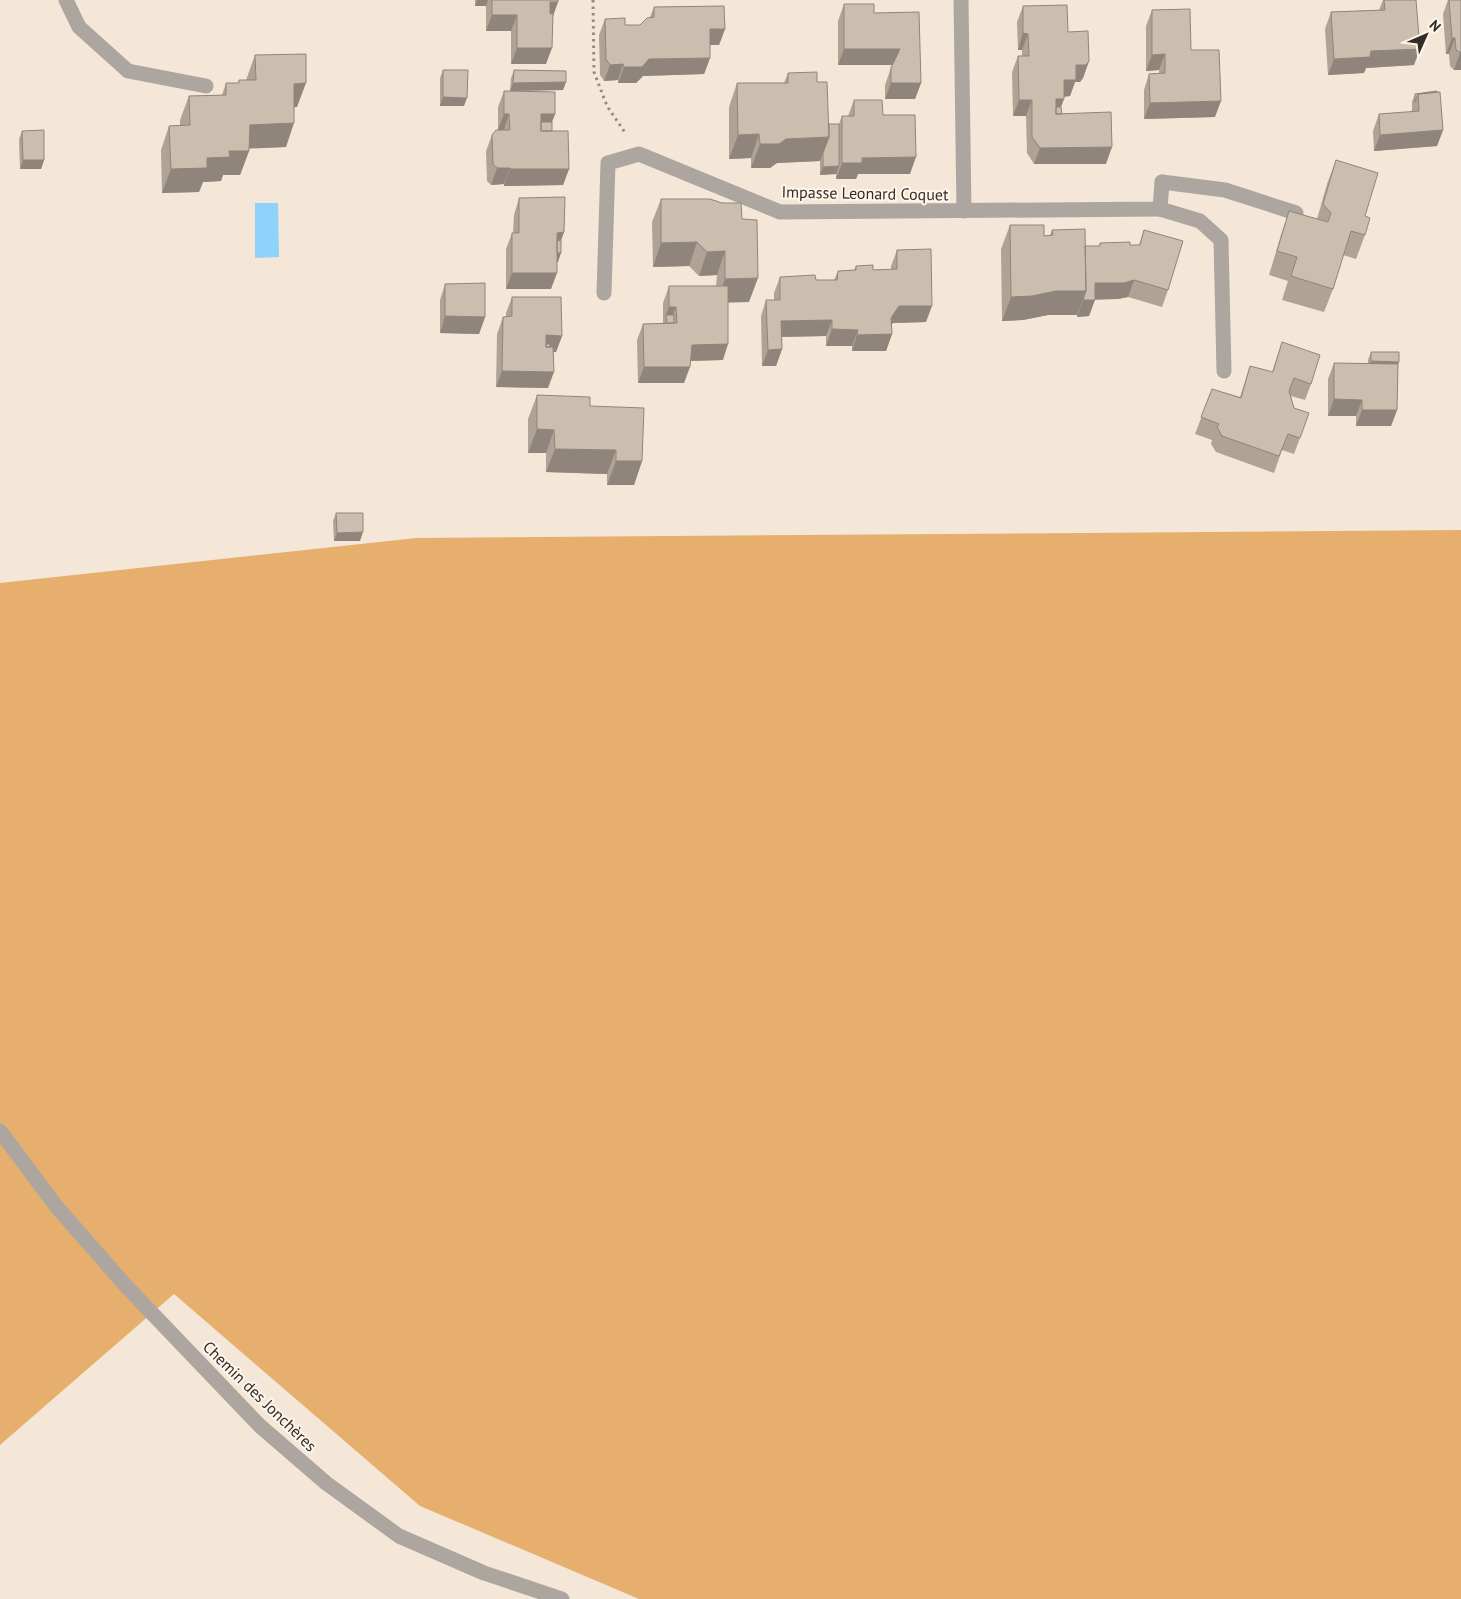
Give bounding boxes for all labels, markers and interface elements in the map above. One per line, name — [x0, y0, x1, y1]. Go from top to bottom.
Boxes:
north arrow — [1401, 10, 1451, 60]
text: N — [1426, 16, 1445, 35]
street label: Impasse Leonard Coquet — [781, 182, 949, 204]
street label: Chemin des Jonchères — [199, 1337, 321, 1456]

